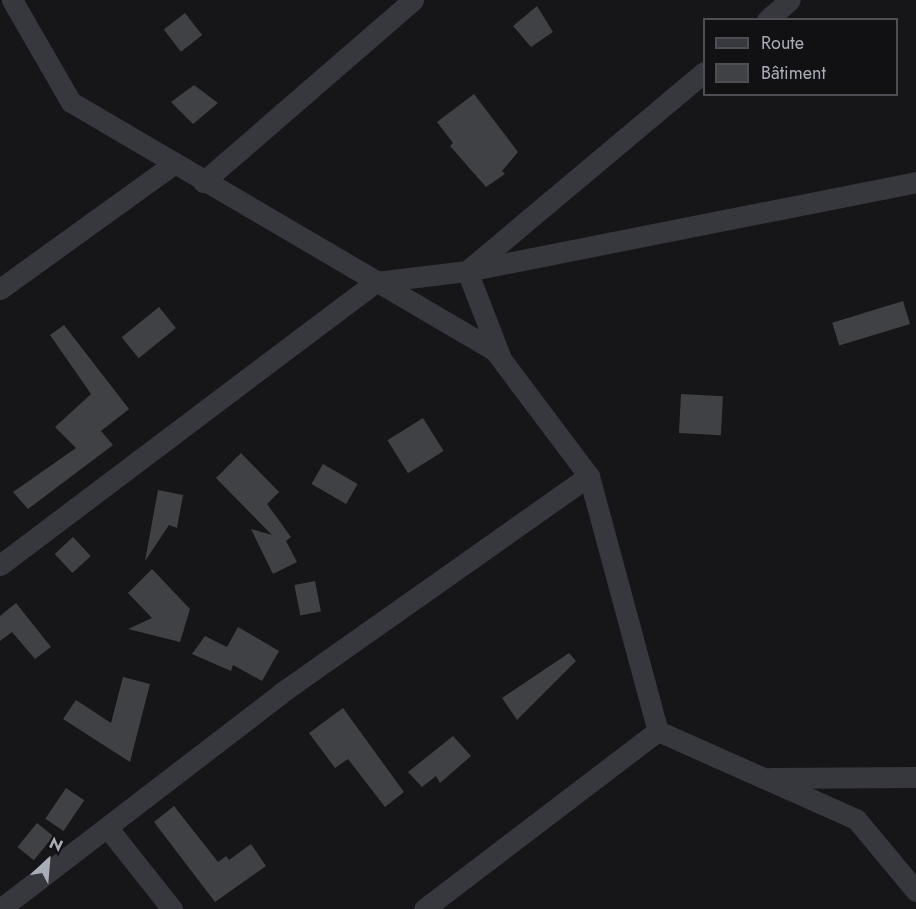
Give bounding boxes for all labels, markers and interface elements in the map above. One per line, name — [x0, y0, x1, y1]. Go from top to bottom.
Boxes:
legend — [703, 18, 898, 96]
text: Route — [761, 30, 804, 56]
text: Bâtiment — [761, 60, 826, 86]
north arrow — [18, 831, 78, 891]
text: N — [45, 831, 67, 857]

